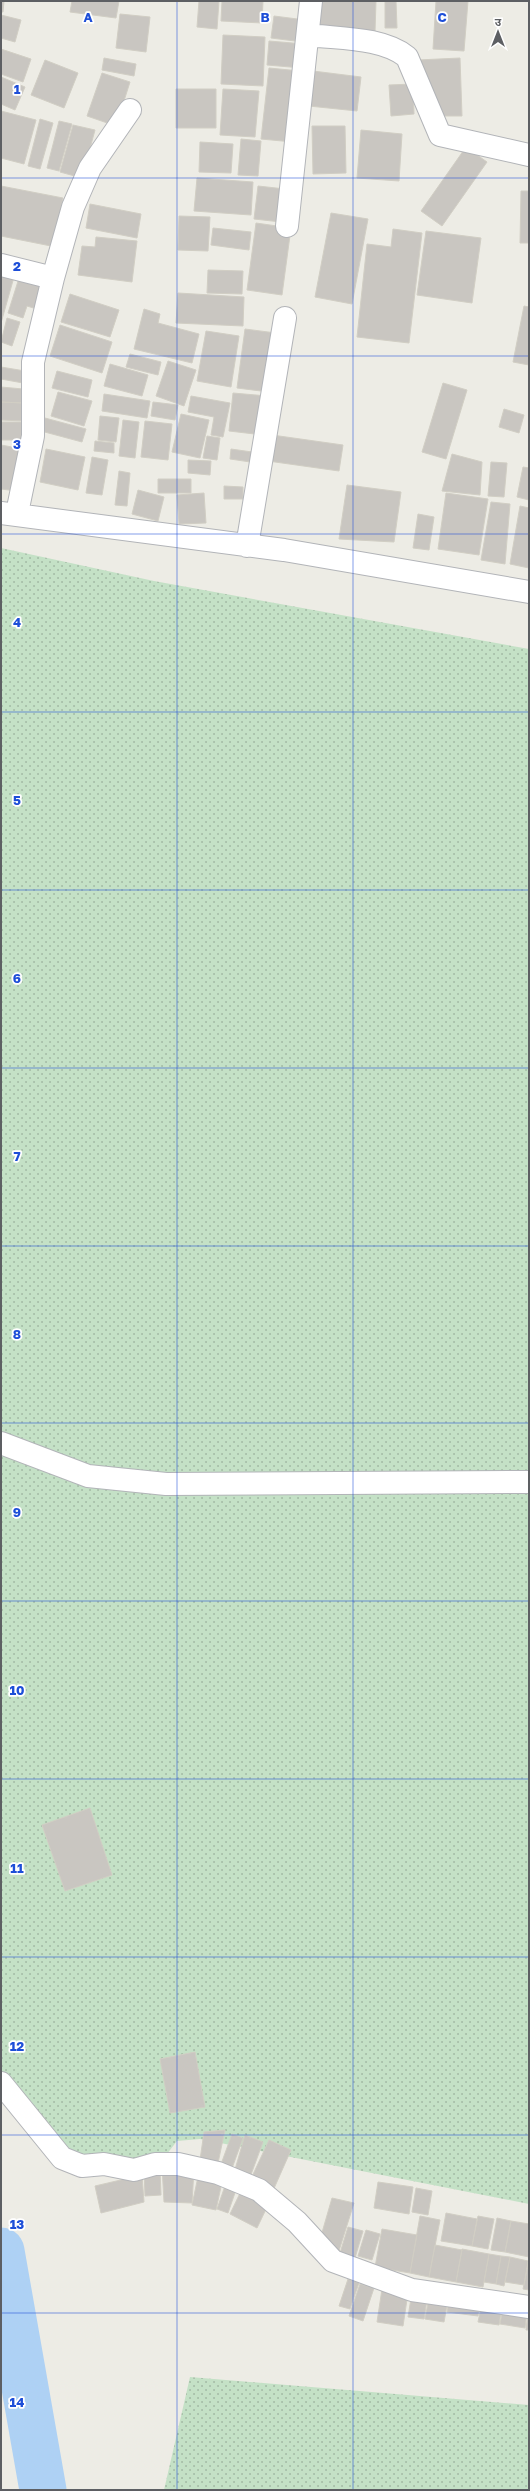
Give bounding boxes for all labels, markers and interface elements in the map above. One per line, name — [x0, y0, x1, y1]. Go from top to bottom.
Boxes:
text: A — [83, 9, 93, 25]
text: B — [260, 9, 270, 25]
text: C — [437, 9, 447, 25]
north arrow — [478, 12, 518, 52]
text: उ — [495, 15, 502, 28]
text: 1 — [14, 81, 21, 97]
text: 2 — [13, 258, 21, 274]
text: 3 — [13, 436, 21, 452]
text: 4 — [13, 614, 21, 630]
text: 5 — [13, 792, 21, 808]
text: 6 — [13, 970, 21, 986]
text: 7 — [13, 1148, 21, 1164]
text: 8 — [13, 1326, 21, 1342]
text: 9 — [13, 1504, 21, 1520]
text: 10 — [9, 1682, 25, 1698]
text: 11 — [10, 1860, 24, 1876]
text: 12 — [10, 2038, 24, 2054]
text: 13 — [10, 2216, 24, 2232]
text: 14 — [10, 2394, 24, 2410]

